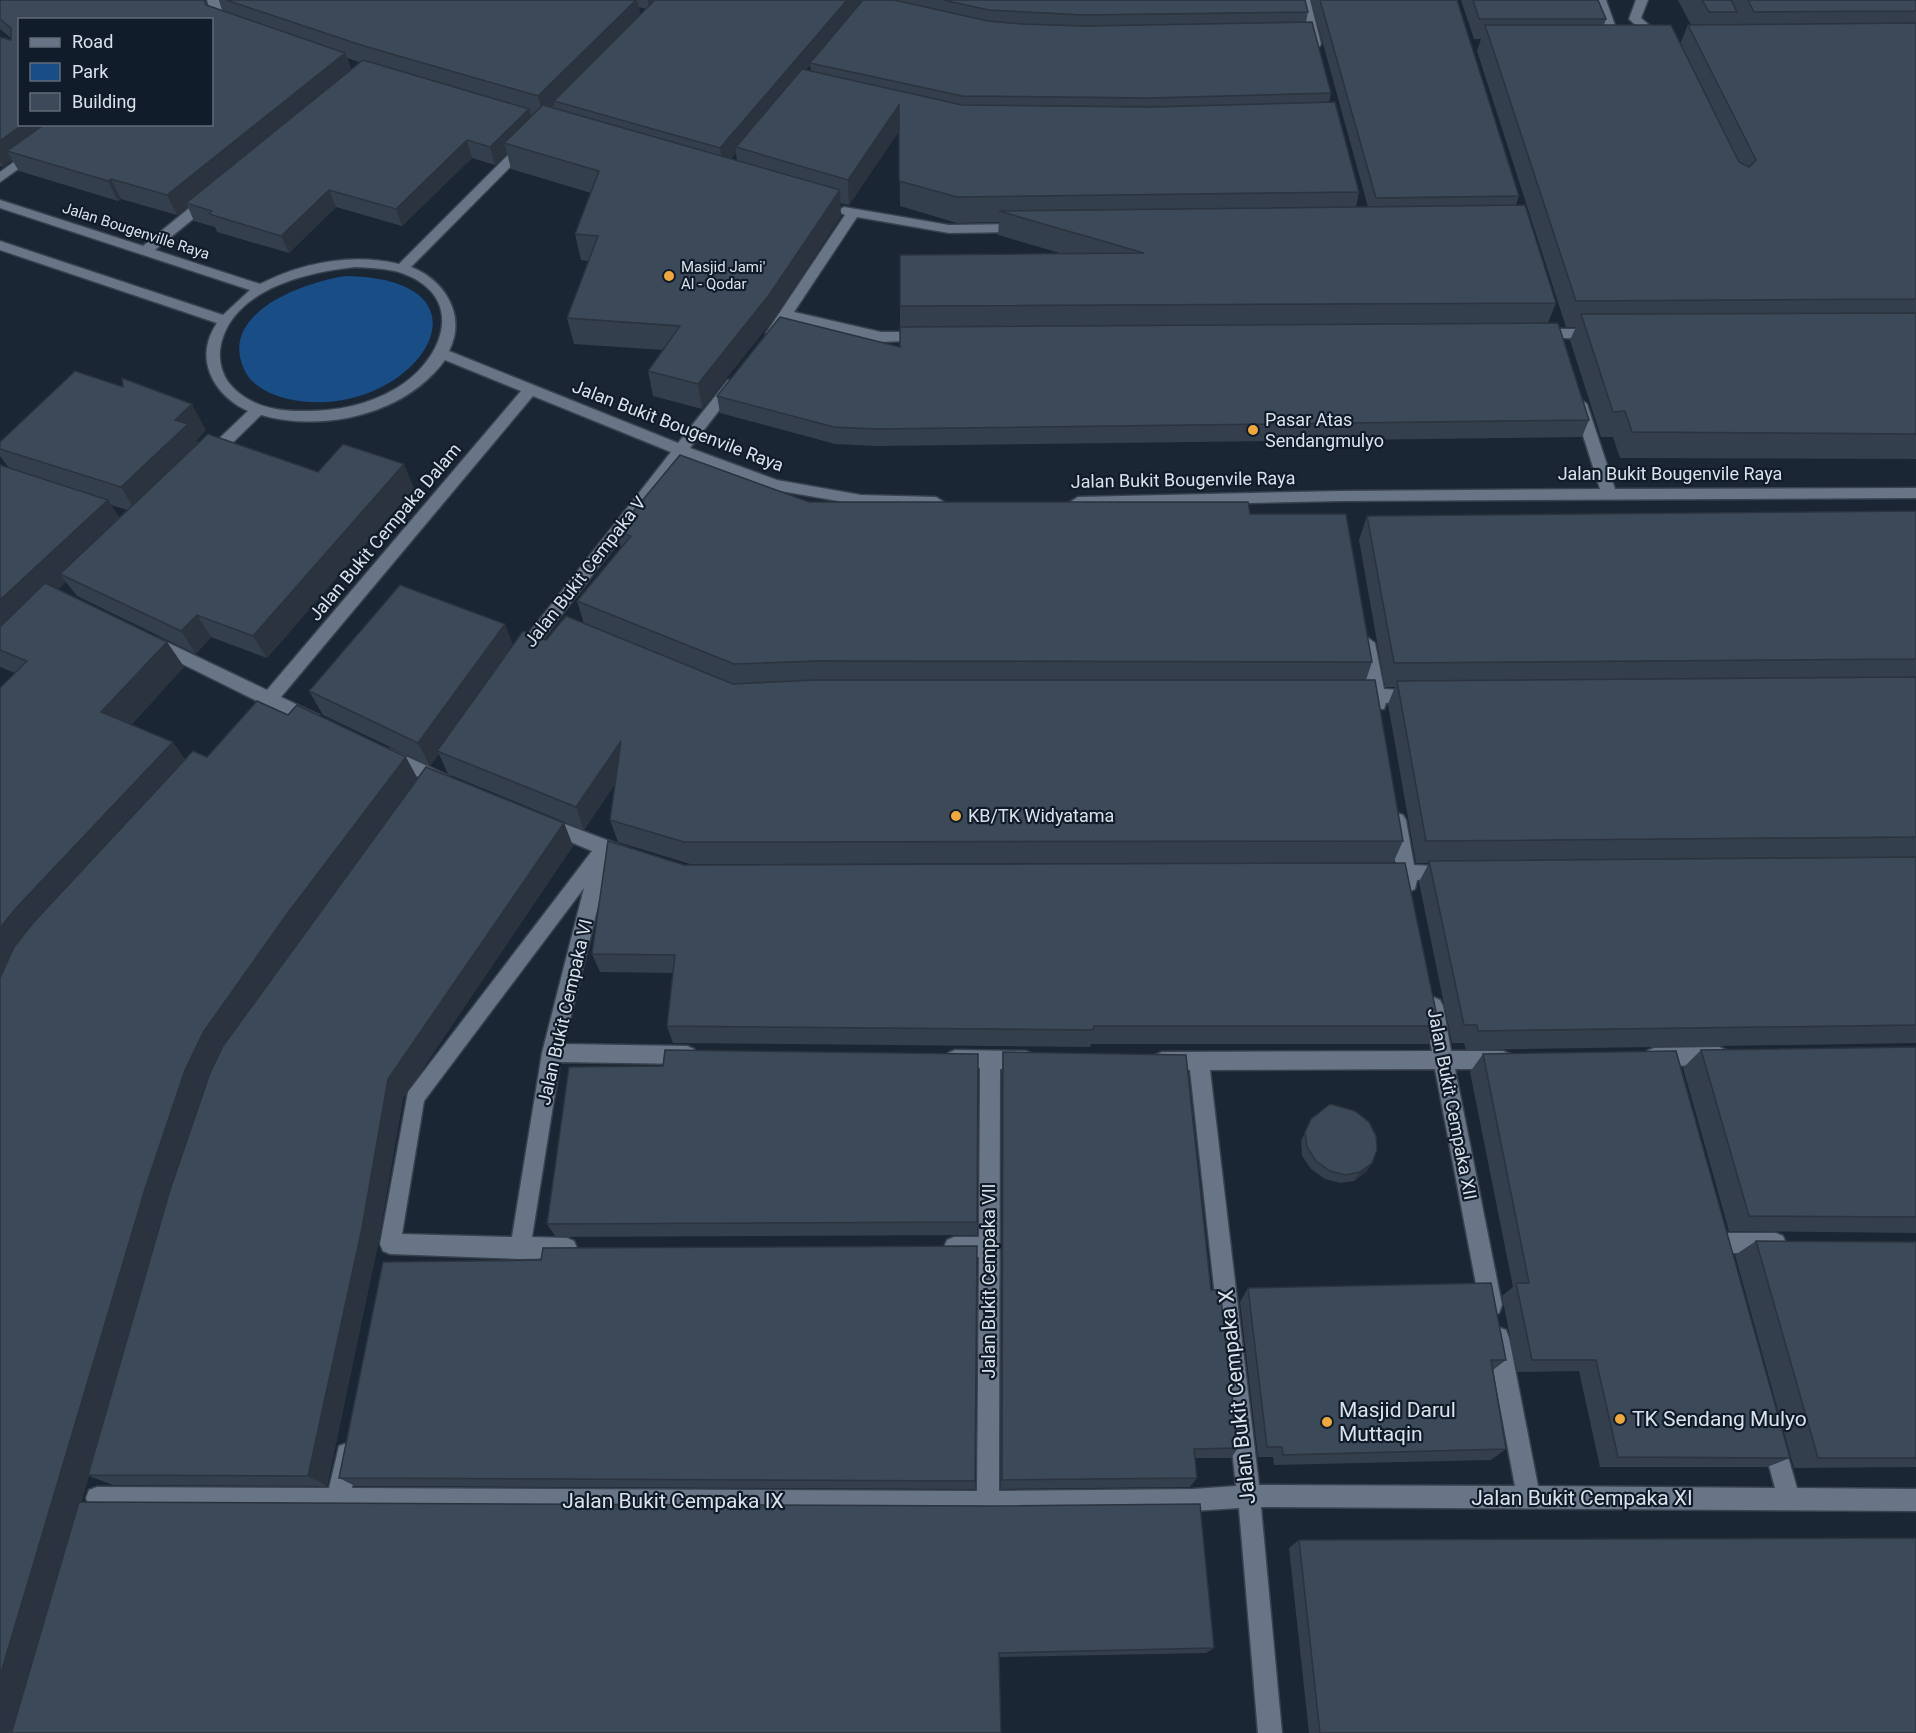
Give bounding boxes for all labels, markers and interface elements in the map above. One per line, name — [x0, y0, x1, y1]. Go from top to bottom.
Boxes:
legend — [18, 18, 213, 126]
text: Road — [72, 31, 113, 52]
text: Park — [72, 61, 109, 82]
text: Building — [72, 91, 136, 112]
street label: Jalan Bougenville Raya — [60, 199, 212, 263]
place label: Masjid Jami' Al - Qodar — [681, 258, 765, 293]
marker: Masjid Jami' Al - Qodar — [662, 269, 676, 283]
street label: Jalan Bukit Bougenvile Raya — [570, 375, 787, 476]
place label: Pasar Atas Sendangmulyo — [1265, 409, 1384, 451]
marker: Pasar Atas Sendangmulyo — [1246, 423, 1260, 437]
street label: Jalan Bukit Cempaka Dalam — [304, 439, 465, 625]
street label: Jalan Bukit Bougenvile Raya — [1558, 463, 1782, 484]
street label: Jalan Bukit Bougenvile Raya — [1070, 467, 1296, 492]
street label: Jalan Bukit Cempaka V — [519, 492, 650, 651]
place label: KB/TK Widyatama — [968, 805, 1114, 826]
marker: KB/TK Widyatama — [949, 809, 963, 823]
street label: Jalan Bukit Cempaka VI — [533, 917, 596, 1107]
street label: Jalan Bukit Cempaka XII — [1424, 1006, 1481, 1201]
street label: Jalan Bukit Cempaka VII — [978, 1184, 999, 1378]
street label: Jalan Bukit Cempaka X — [1214, 1288, 1260, 1506]
place label: Masjid Darul Muttaqin — [1339, 1398, 1456, 1446]
place label: TK Sendang Mulyo — [1632, 1407, 1807, 1431]
marker: TK Sendang Mulyo — [1613, 1412, 1627, 1426]
marker: Masjid Darul Muttaqin — [1320, 1415, 1334, 1429]
street label: Jalan Bukit Cempaka XI — [1471, 1486, 1693, 1510]
street label: Jalan Bukit Cempaka IX — [562, 1489, 784, 1513]

